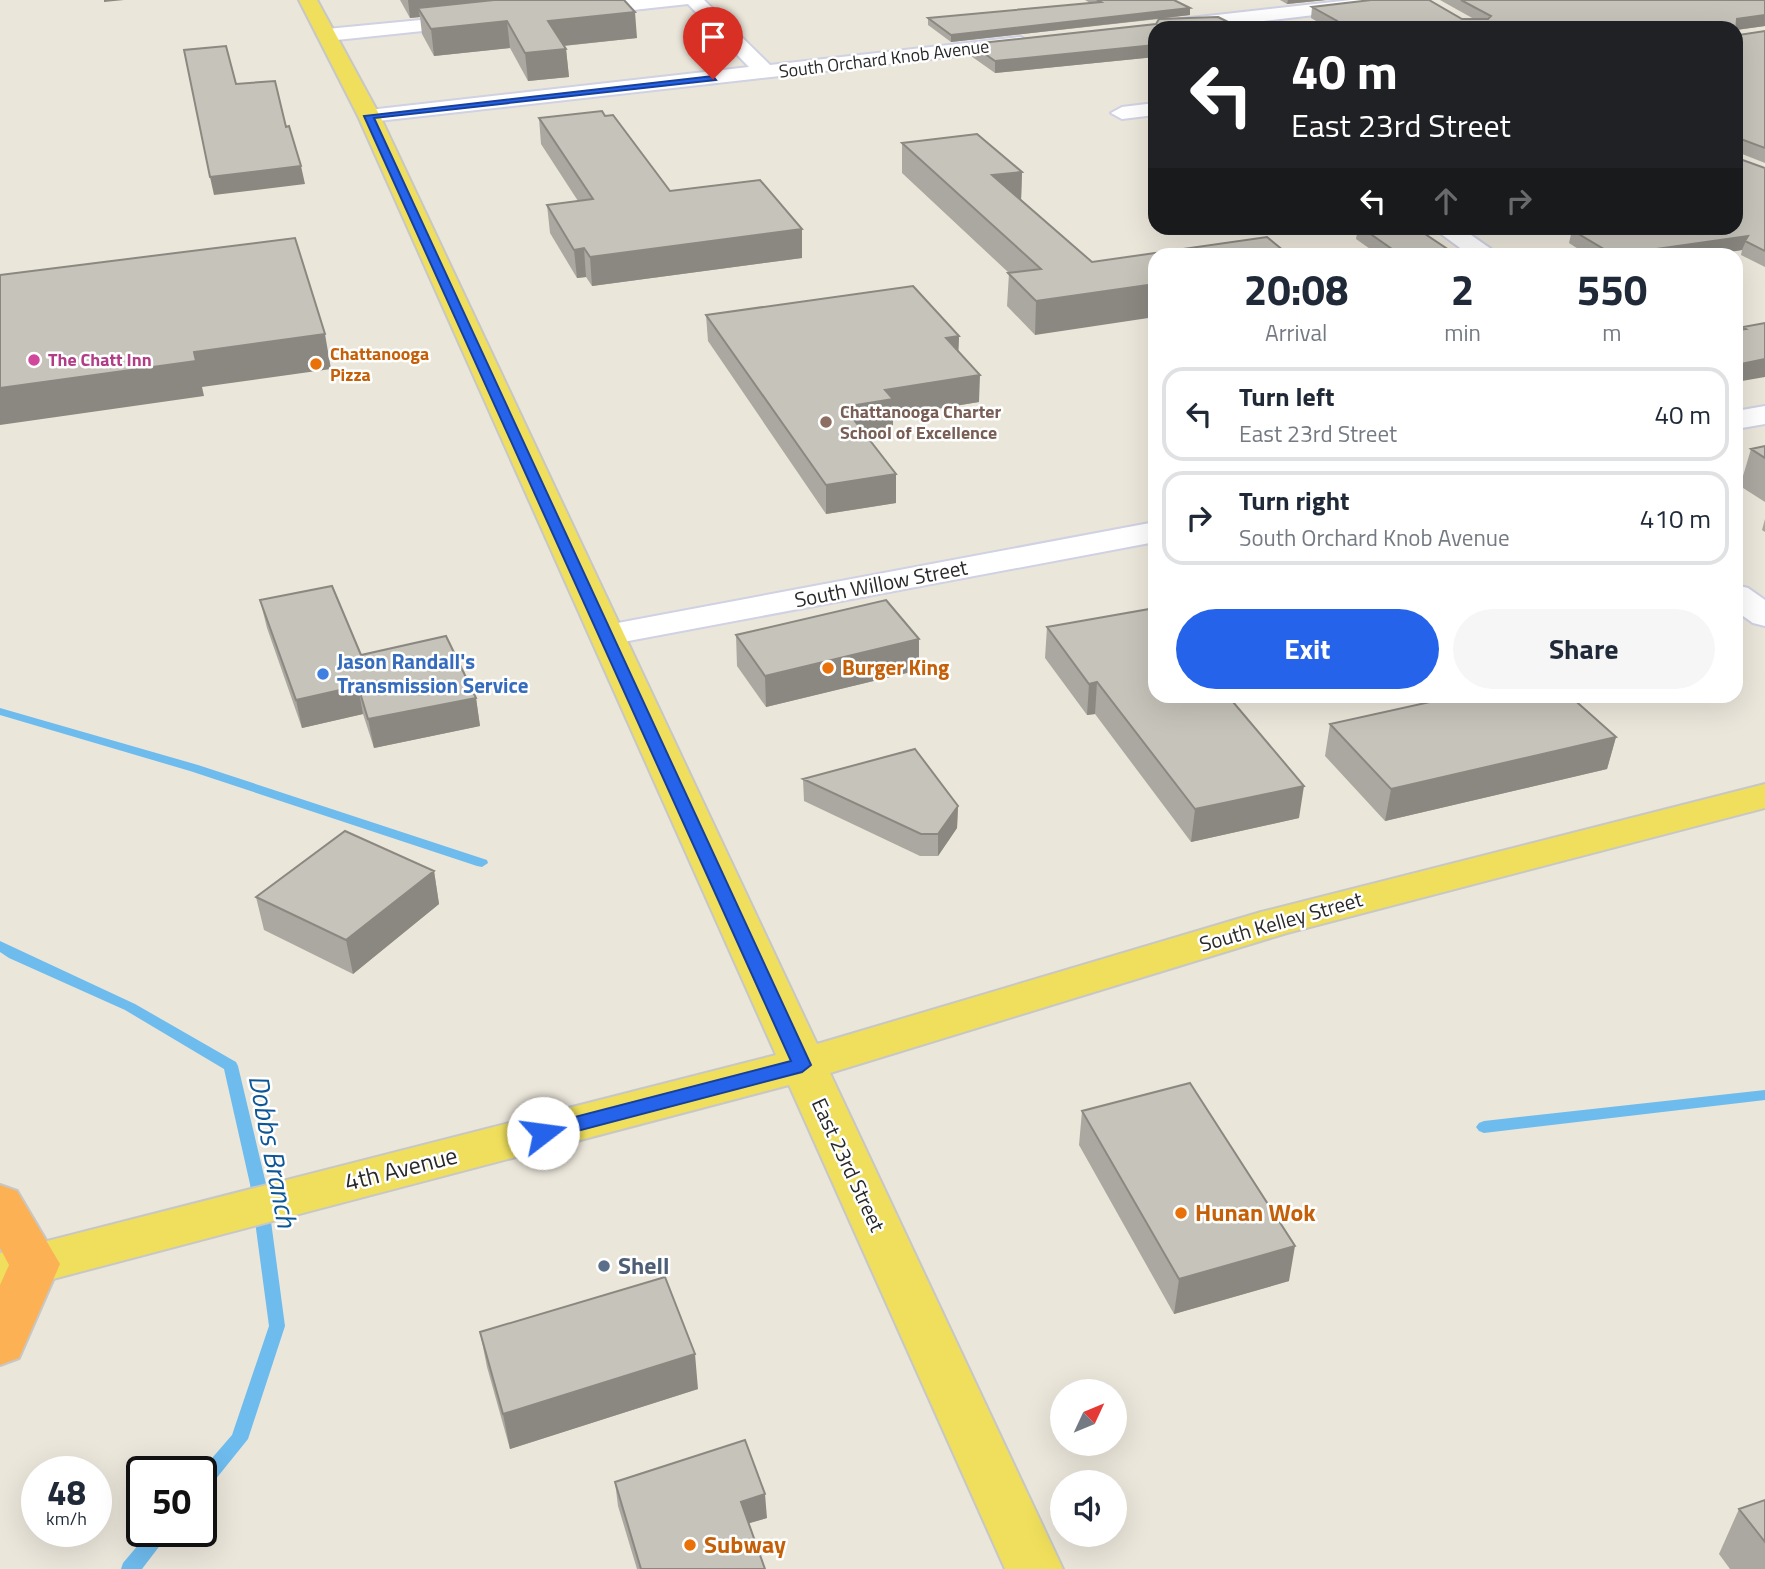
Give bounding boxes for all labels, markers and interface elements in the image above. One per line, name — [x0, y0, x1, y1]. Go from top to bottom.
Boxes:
pin — [683, 7, 743, 79]
icon: arrive — [694, 18, 732, 56]
street label: South Orchard Knob Avenue — [777, 32, 991, 85]
text: 40 m — [1291, 33, 1398, 108]
icon: left — [1176, 49, 1267, 140]
text: East 23rd Street — [1291, 101, 1511, 149]
icon: left — [1354, 182, 1392, 220]
icon: ahead — [1427, 182, 1465, 220]
icon: right — [1500, 182, 1538, 220]
text: 20:08 — [1244, 257, 1349, 321]
text: 2 — [1451, 257, 1474, 321]
text: 550 — [1577, 257, 1647, 321]
text: Arrival — [1265, 315, 1327, 350]
text: min — [1444, 315, 1481, 350]
text: m — [1602, 315, 1622, 350]
place label: Chattanooga Pizza — [330, 340, 429, 388]
place label: The Chatt Inn — [48, 346, 152, 373]
marker: The Chatt Inn — [26, 352, 42, 368]
marker: Chattanooga Pizza — [308, 356, 324, 372]
text: Turn left — [1239, 377, 1334, 416]
icon: left — [1180, 395, 1218, 433]
text: 40 m — [1654, 395, 1711, 434]
place label: Chattanooga Charter School of Excellence — [840, 398, 1001, 446]
marker: Chattanooga Charter School of Excellence — [818, 414, 834, 430]
text: East 23rd Street — [1239, 416, 1397, 451]
text: Turn right — [1239, 481, 1350, 520]
icon: right — [1180, 499, 1218, 537]
text: 410 m — [1640, 499, 1711, 538]
text: South Orchard Knob Avenue — [1239, 520, 1510, 555]
street label: South Willow Street — [792, 550, 971, 615]
button: Exit — [1176, 609, 1439, 689]
button: Share — [1453, 609, 1715, 689]
place label: Jason Randall's Transmission Service — [337, 645, 529, 701]
place label: Burger King — [842, 651, 949, 683]
marker: Burger King — [820, 660, 836, 676]
marker: Jason Randall's Transmission Service — [315, 666, 331, 682]
street label: South Kelley Street — [1195, 882, 1367, 960]
water label: Dobbs Branch — [238, 1071, 310, 1232]
street label: East 23rd Street — [804, 1092, 894, 1237]
position arrow — [506, 1096, 580, 1170]
street label: 4th Avenue — [341, 1137, 461, 1199]
place label: Hunan Wok — [1195, 1194, 1316, 1230]
marker: Hunan Wok — [1173, 1205, 1189, 1221]
place label: Shell — [618, 1247, 670, 1283]
marker: Shell — [596, 1258, 612, 1274]
north arrow — [1050, 1379, 1127, 1456]
map controls — [1050, 1379, 1127, 1547]
speed limit sign: 50 — [126, 1456, 217, 1547]
text: 48 — [47, 1465, 86, 1519]
button: sound — [1050, 1470, 1127, 1547]
text: km/h — [46, 1505, 87, 1532]
place label: Subway — [704, 1526, 786, 1562]
marker: Subway — [682, 1537, 698, 1553]

